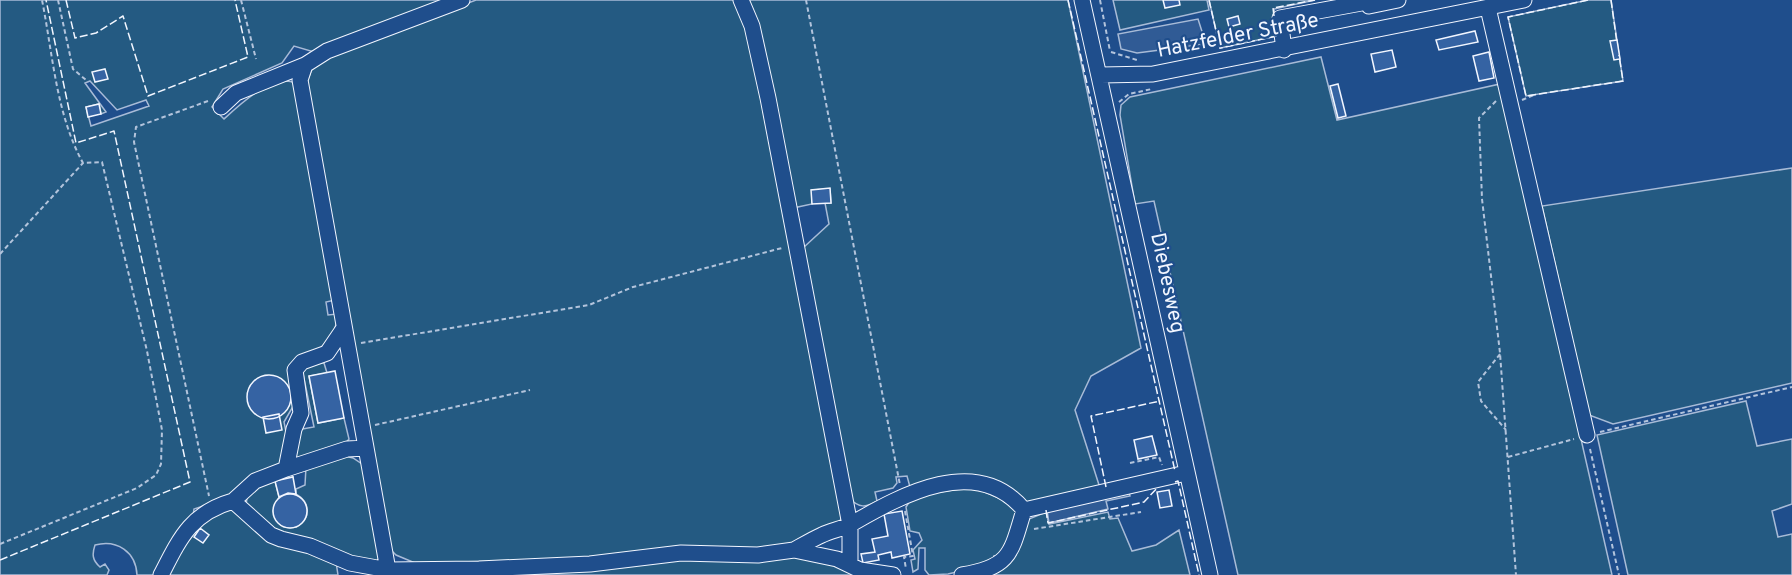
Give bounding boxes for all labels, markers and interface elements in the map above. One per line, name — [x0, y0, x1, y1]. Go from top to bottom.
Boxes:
street label: Hatzfelder Straße — [1155, 7, 1321, 65]
street label: Diebesweg — [1143, 230, 1191, 336]

